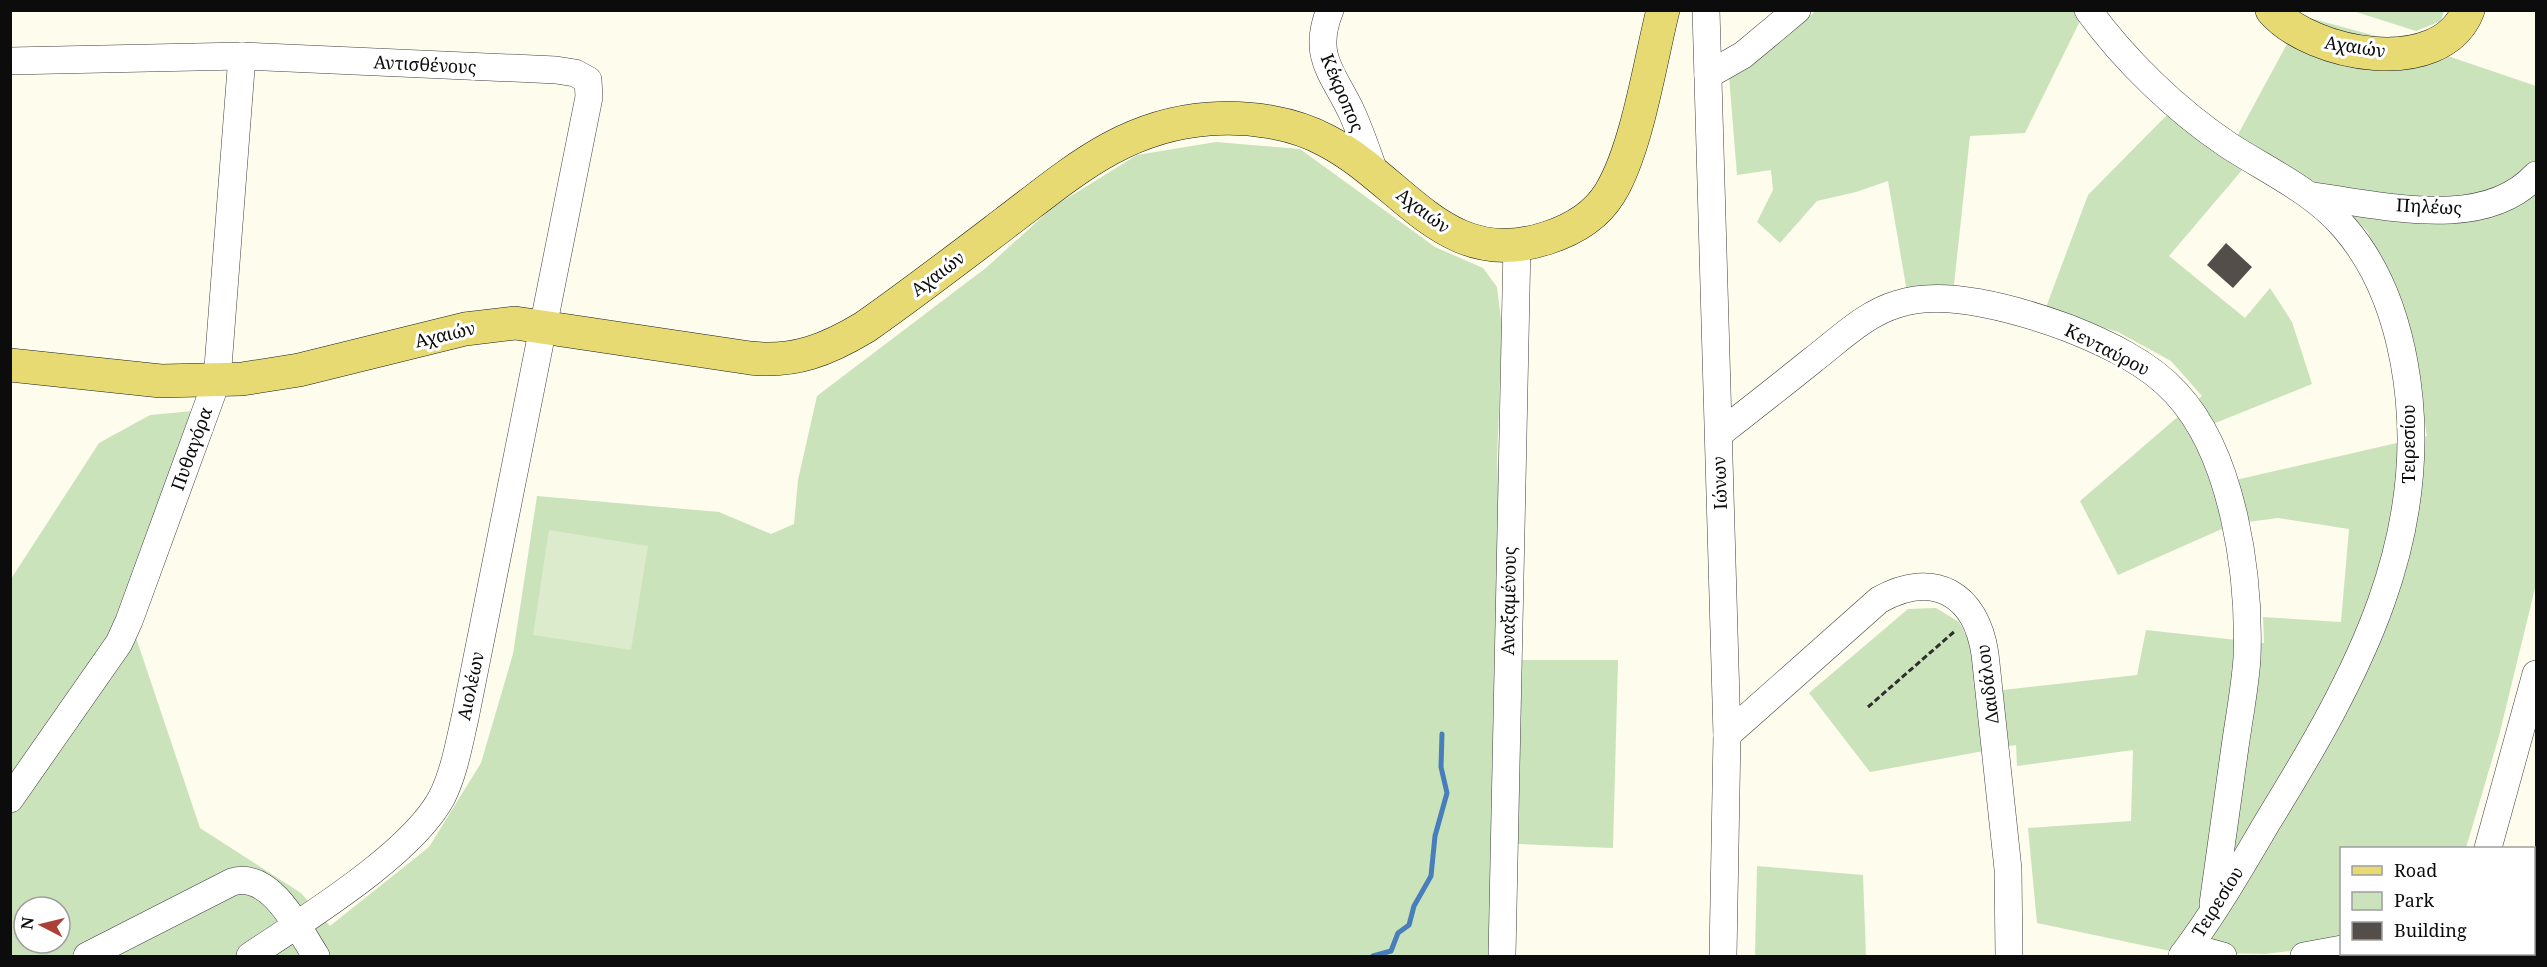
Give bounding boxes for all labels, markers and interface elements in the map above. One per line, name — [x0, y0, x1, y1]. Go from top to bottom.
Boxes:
street label: Αχαιών — [2323, 29, 2387, 63]
street label: Αντισθένους — [373, 49, 477, 79]
street label: Κέκροπος — [1316, 50, 1370, 136]
street label: Αχαιών — [1392, 182, 1455, 238]
street label: Πηλέως — [2395, 192, 2463, 220]
street label: Αχαιών — [906, 245, 969, 301]
street label: Αχαιών — [412, 315, 477, 353]
street label: Κενταύρου — [2061, 317, 2154, 381]
street label: Πυθαγόρα — [165, 403, 217, 494]
street label: Τειρεσίου — [2396, 404, 2420, 484]
street label: Ιώνων — [1706, 456, 1732, 510]
street label: Αναξαμένους — [1495, 546, 1521, 656]
street label: Δαιδάλου — [1970, 643, 2004, 725]
street label: Αιολέων — [451, 649, 489, 722]
legend — [2340, 847, 2535, 955]
text: Road — [2394, 858, 2437, 882]
street label: Τειρεσίου — [2186, 862, 2248, 941]
text: Park — [2394, 888, 2434, 912]
north arrow — [12, 895, 72, 955]
text: N — [15, 915, 39, 931]
text: Building — [2394, 918, 2467, 942]

